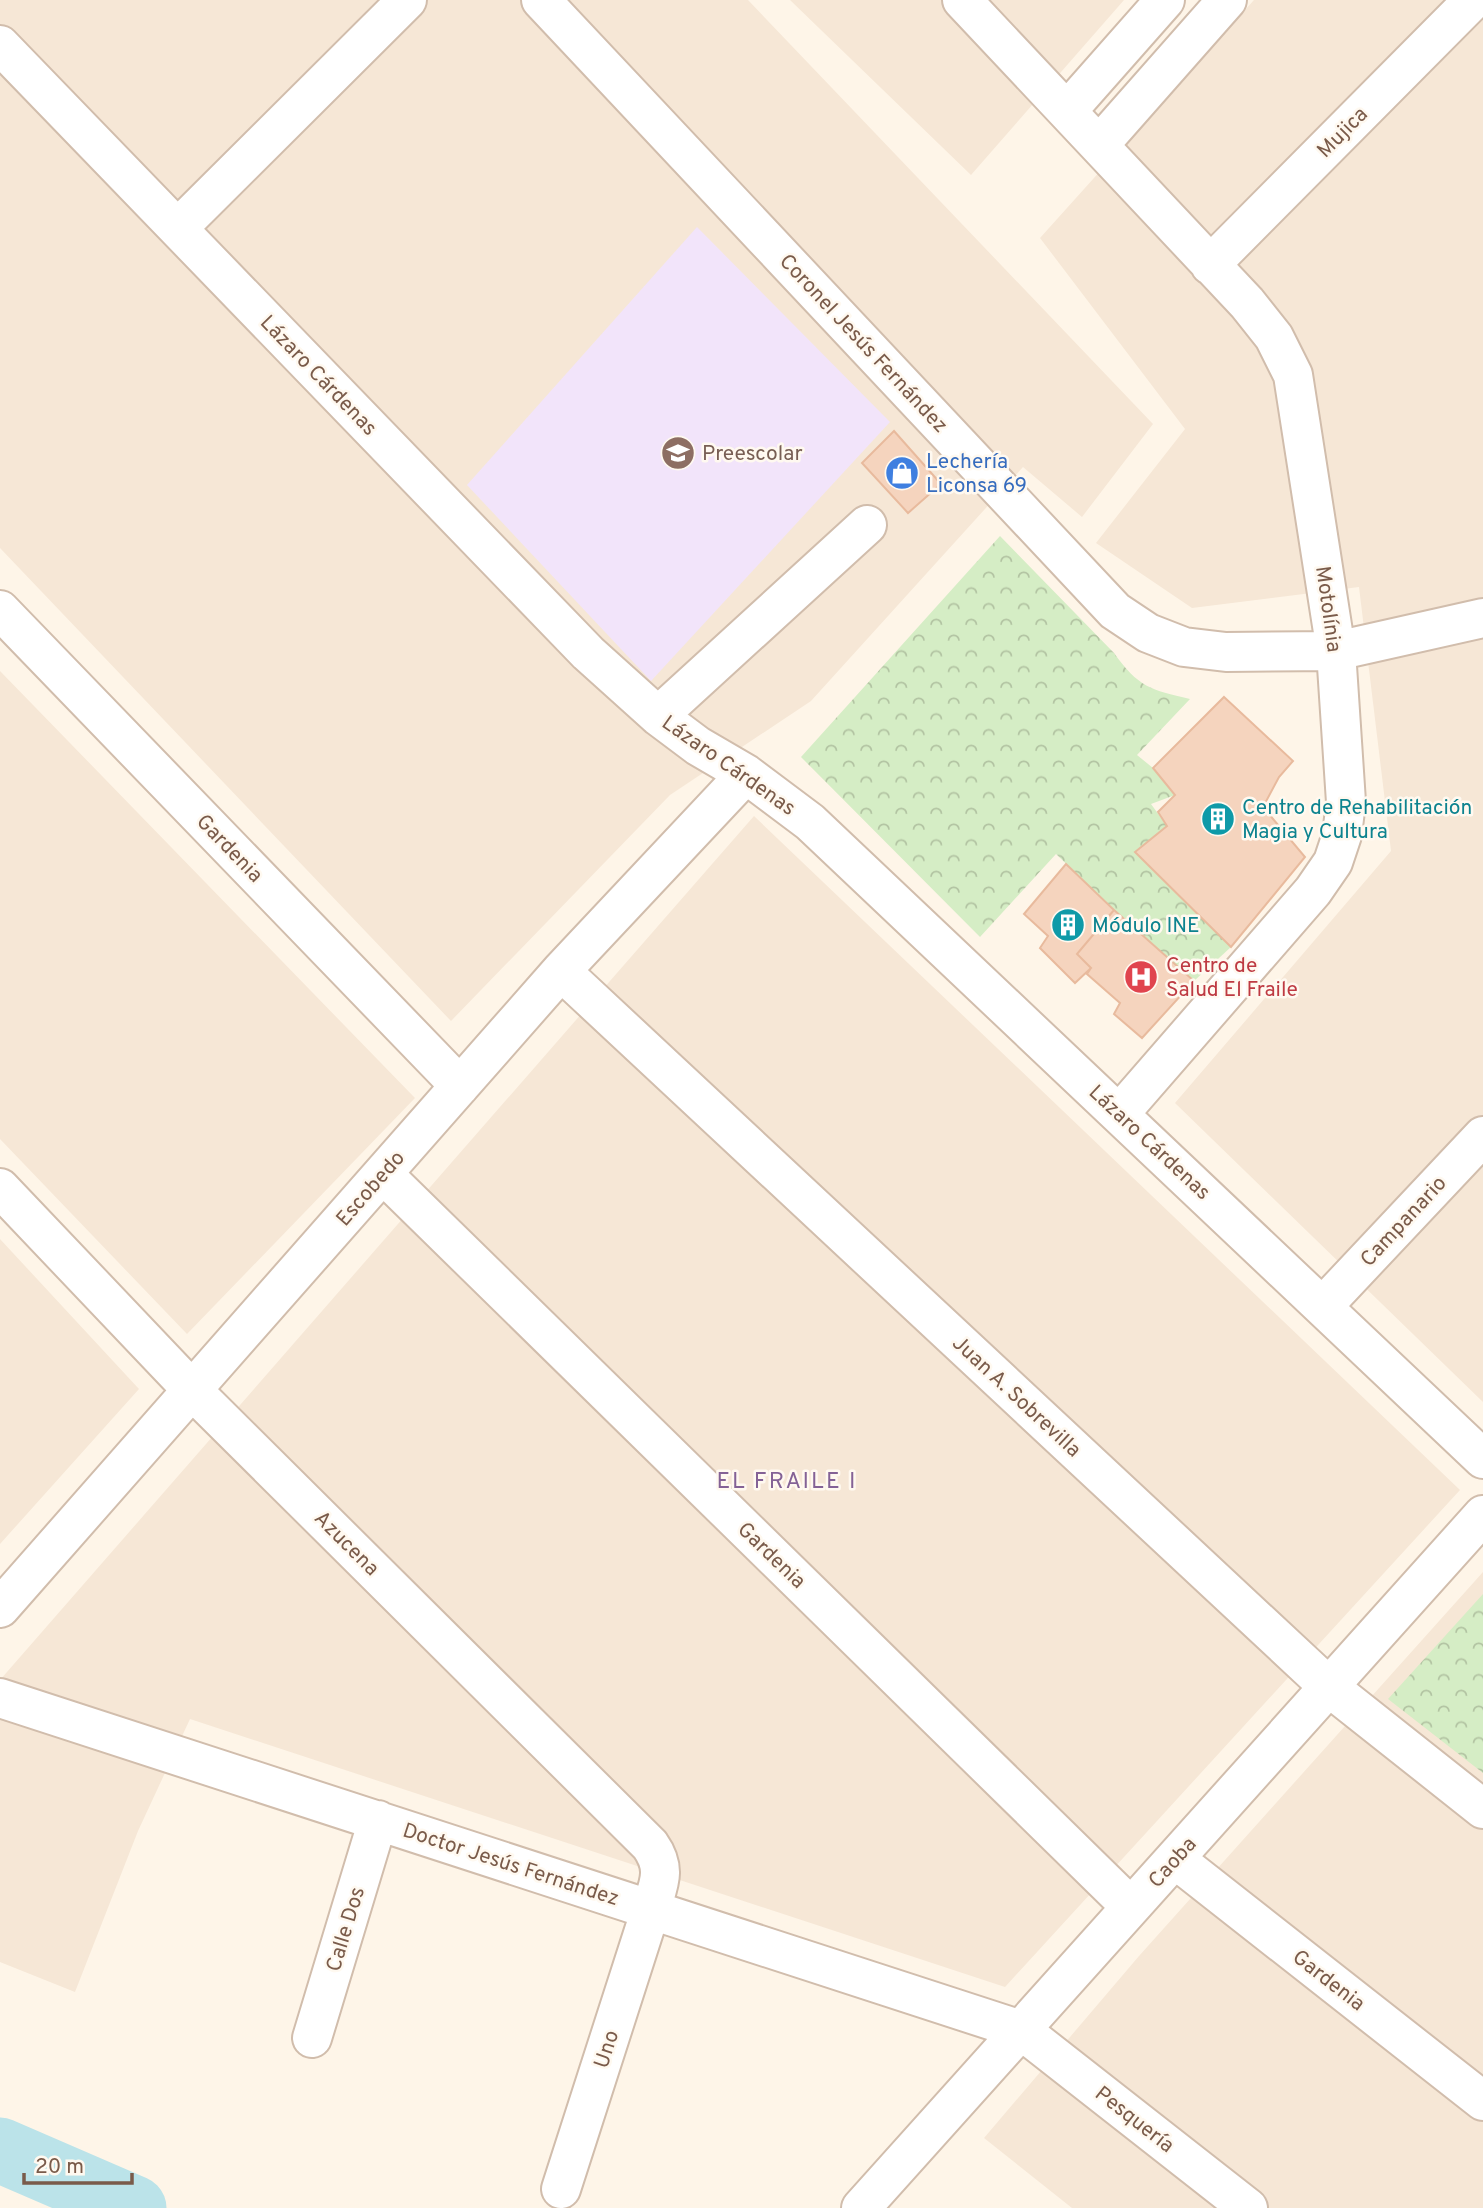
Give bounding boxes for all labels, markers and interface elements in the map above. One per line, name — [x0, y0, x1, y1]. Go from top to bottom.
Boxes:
street label: Mujica — [1312, 102, 1374, 164]
street label: Coronel Jesús Fernández — [773, 249, 953, 439]
street label: Lázaro Cárdenas — [254, 310, 382, 442]
school or university icon: Preescolar — [659, 434, 697, 472]
place label: Preescolar — [702, 441, 803, 468]
place label: Lechería Liconsa 69 — [926, 449, 1027, 500]
shop icon: Lechería Liconsa 69 — [883, 454, 921, 492]
street label: Motolínia — [1308, 564, 1347, 654]
street label: Lázaro Cárdenas — [656, 710, 800, 822]
place label: Centro de Rehabilitación Magia y Cultura — [1242, 795, 1472, 846]
building icon: Centro de Rehabilitación Magia y Cultura — [1199, 800, 1237, 838]
street label: Gardenia — [190, 809, 268, 889]
building icon: Módulo INE — [1049, 906, 1087, 944]
place label: Módulo INE — [1092, 913, 1200, 940]
place label: Centro de Salud El Fraile — [1166, 953, 1298, 1004]
hospital icon: Centro de Salud El Fraile — [1122, 958, 1160, 996]
street label: Lázaro Cárdenas — [1082, 1080, 1216, 1207]
street label: Escobedo — [331, 1146, 411, 1232]
street label: Campanario — [1355, 1171, 1453, 1273]
street label: Juan A. Sobrevilla — [946, 1330, 1086, 1464]
district label: EL FRAILE I — [716, 1468, 858, 1497]
street label: Azucena — [307, 1506, 384, 1583]
street label: Gardenia — [731, 1517, 811, 1595]
street label: Doctor Jesús Fernández — [399, 1818, 622, 1913]
street label: Caoba — [1143, 1832, 1203, 1894]
street label: Calle Dos — [321, 1884, 372, 1975]
street label: Gardenia — [1286, 1944, 1370, 2018]
street label: Uno — [589, 2027, 626, 2072]
street label: Pesquería — [1089, 2081, 1179, 2160]
scale bar — [24, 2142, 133, 2186]
text: 20 m — [35, 2154, 84, 2181]

